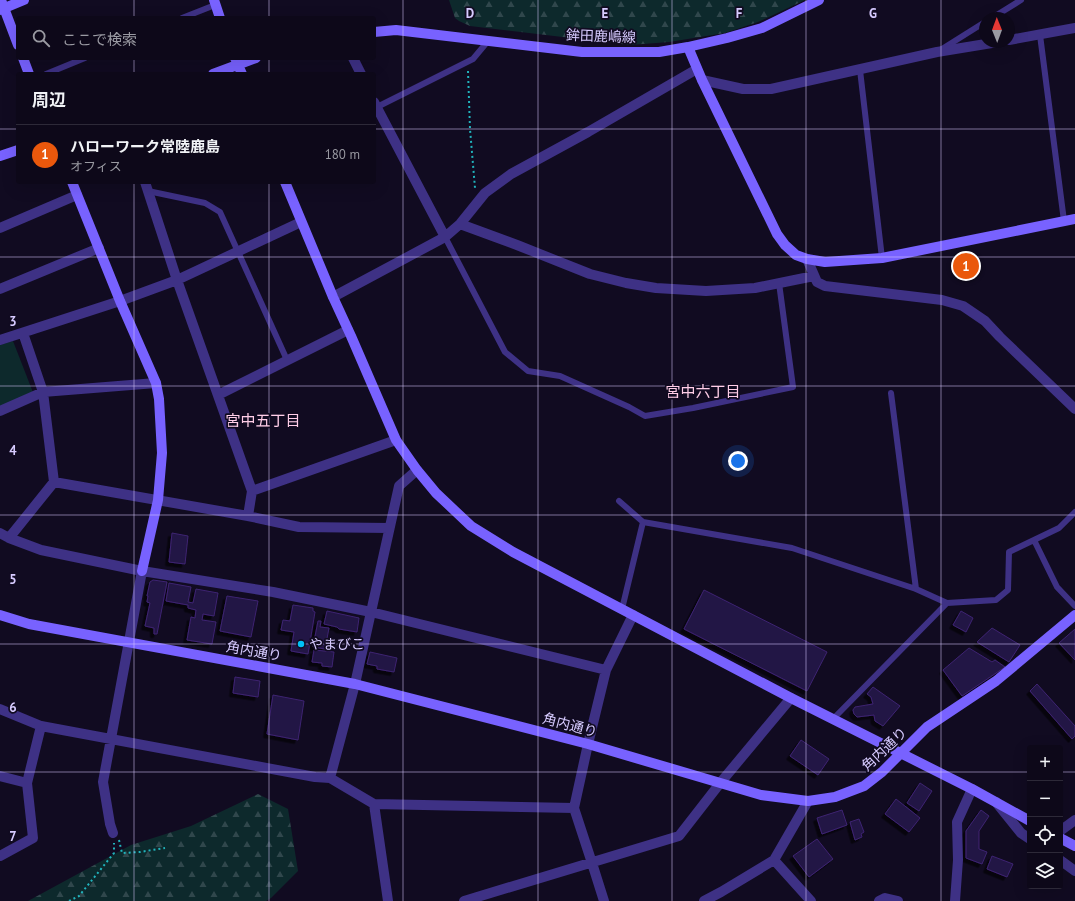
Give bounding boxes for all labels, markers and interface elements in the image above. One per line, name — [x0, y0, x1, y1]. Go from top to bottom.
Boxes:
text: D — [466, 5, 474, 22]
text: E — [602, 5, 609, 22]
text: F — [736, 5, 743, 22]
text: G — [869, 5, 877, 22]
north arrow — [979, 12, 1015, 48]
search box — [16, 16, 376, 60]
street label: 鉾田鹿嶋線 — [566, 26, 636, 46]
icon: search — [30, 27, 52, 49]
text: ここで検索 — [62, 30, 137, 49]
text: 周辺 — [32, 89, 66, 111]
text: ハローワーク常陸鹿島 — [70, 137, 220, 156]
text: 1 — [41, 146, 49, 163]
text: 180 m — [325, 146, 360, 163]
text: オフィス — [70, 158, 122, 175]
pin: 1 — [953, 251, 979, 281]
text: 3 — [9, 313, 17, 330]
district label: 宮中六丁目 — [665, 382, 741, 401]
district label: 宮中五丁目 — [225, 411, 301, 430]
text: 4 — [9, 442, 17, 459]
your location — [728, 451, 748, 471]
text: 5 — [9, 571, 17, 588]
place label: やまびこ — [309, 635, 365, 653]
street label: 角内通り — [225, 637, 283, 665]
marker: やまびこ — [296, 639, 306, 649]
text: 6 — [9, 699, 17, 716]
street label: 角内通り — [541, 709, 599, 741]
street label: 角内通り — [857, 723, 911, 775]
map controls — [1027, 745, 1063, 889]
button: + — [1027, 745, 1063, 781]
button: − — [1027, 781, 1063, 817]
button: locate — [1027, 817, 1063, 853]
text: 7 — [9, 828, 17, 845]
button: layers — [1027, 853, 1063, 889]

